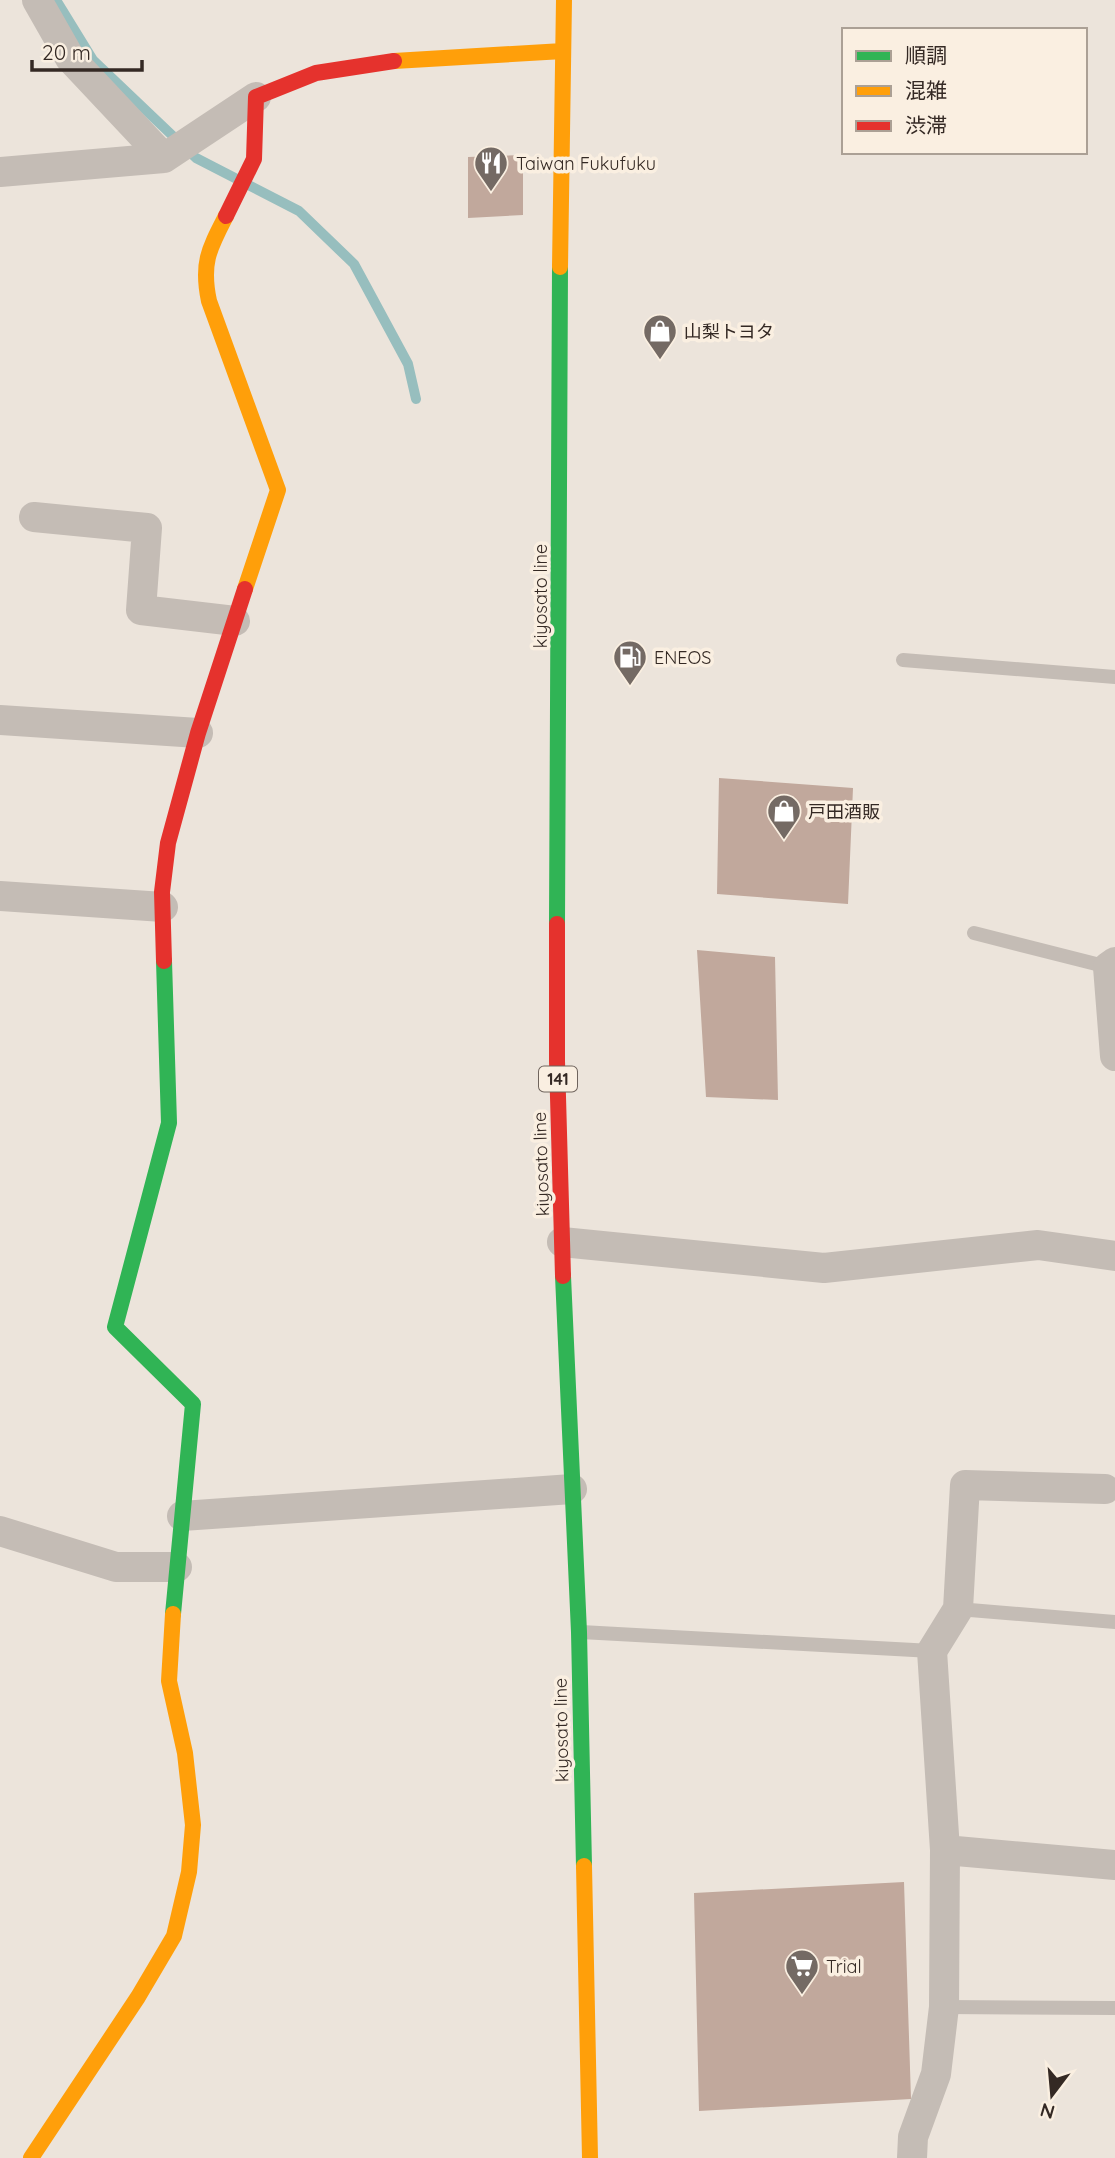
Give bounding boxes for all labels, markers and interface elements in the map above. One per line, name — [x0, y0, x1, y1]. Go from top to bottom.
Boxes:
scale bar — [32, 28, 142, 72]
legend — [842, 28, 1087, 154]
text: 20 m — [42, 39, 91, 65]
text: 順調 — [905, 42, 947, 68]
text: 混雑 — [905, 77, 947, 103]
text: 渋滞 — [905, 112, 947, 138]
restaurant icon: Taiwan Fukufuku — [472, 144, 510, 193]
place label: Taiwan Fukufuku — [516, 152, 656, 175]
shop icon: 山梨トヨタ — [641, 312, 679, 361]
place label: 山梨トヨタ — [684, 320, 774, 343]
street label: kiyosato line — [529, 544, 552, 648]
fuel station icon: ENEOS — [611, 638, 649, 687]
place label: ENEOS — [654, 646, 711, 669]
shop icon: 戸田酒販 — [765, 792, 803, 841]
place label: 戸田酒販 — [808, 800, 880, 823]
road number: 141 — [539, 1066, 577, 1092]
street label: kiyosato line — [528, 1111, 554, 1217]
street label: kiyosato line — [549, 1678, 573, 1782]
supermarket icon: Trial — [783, 1947, 821, 1996]
place label: Trial — [826, 1955, 862, 1978]
north arrow — [1017, 2060, 1087, 2130]
text: N — [1037, 2098, 1057, 2125]

